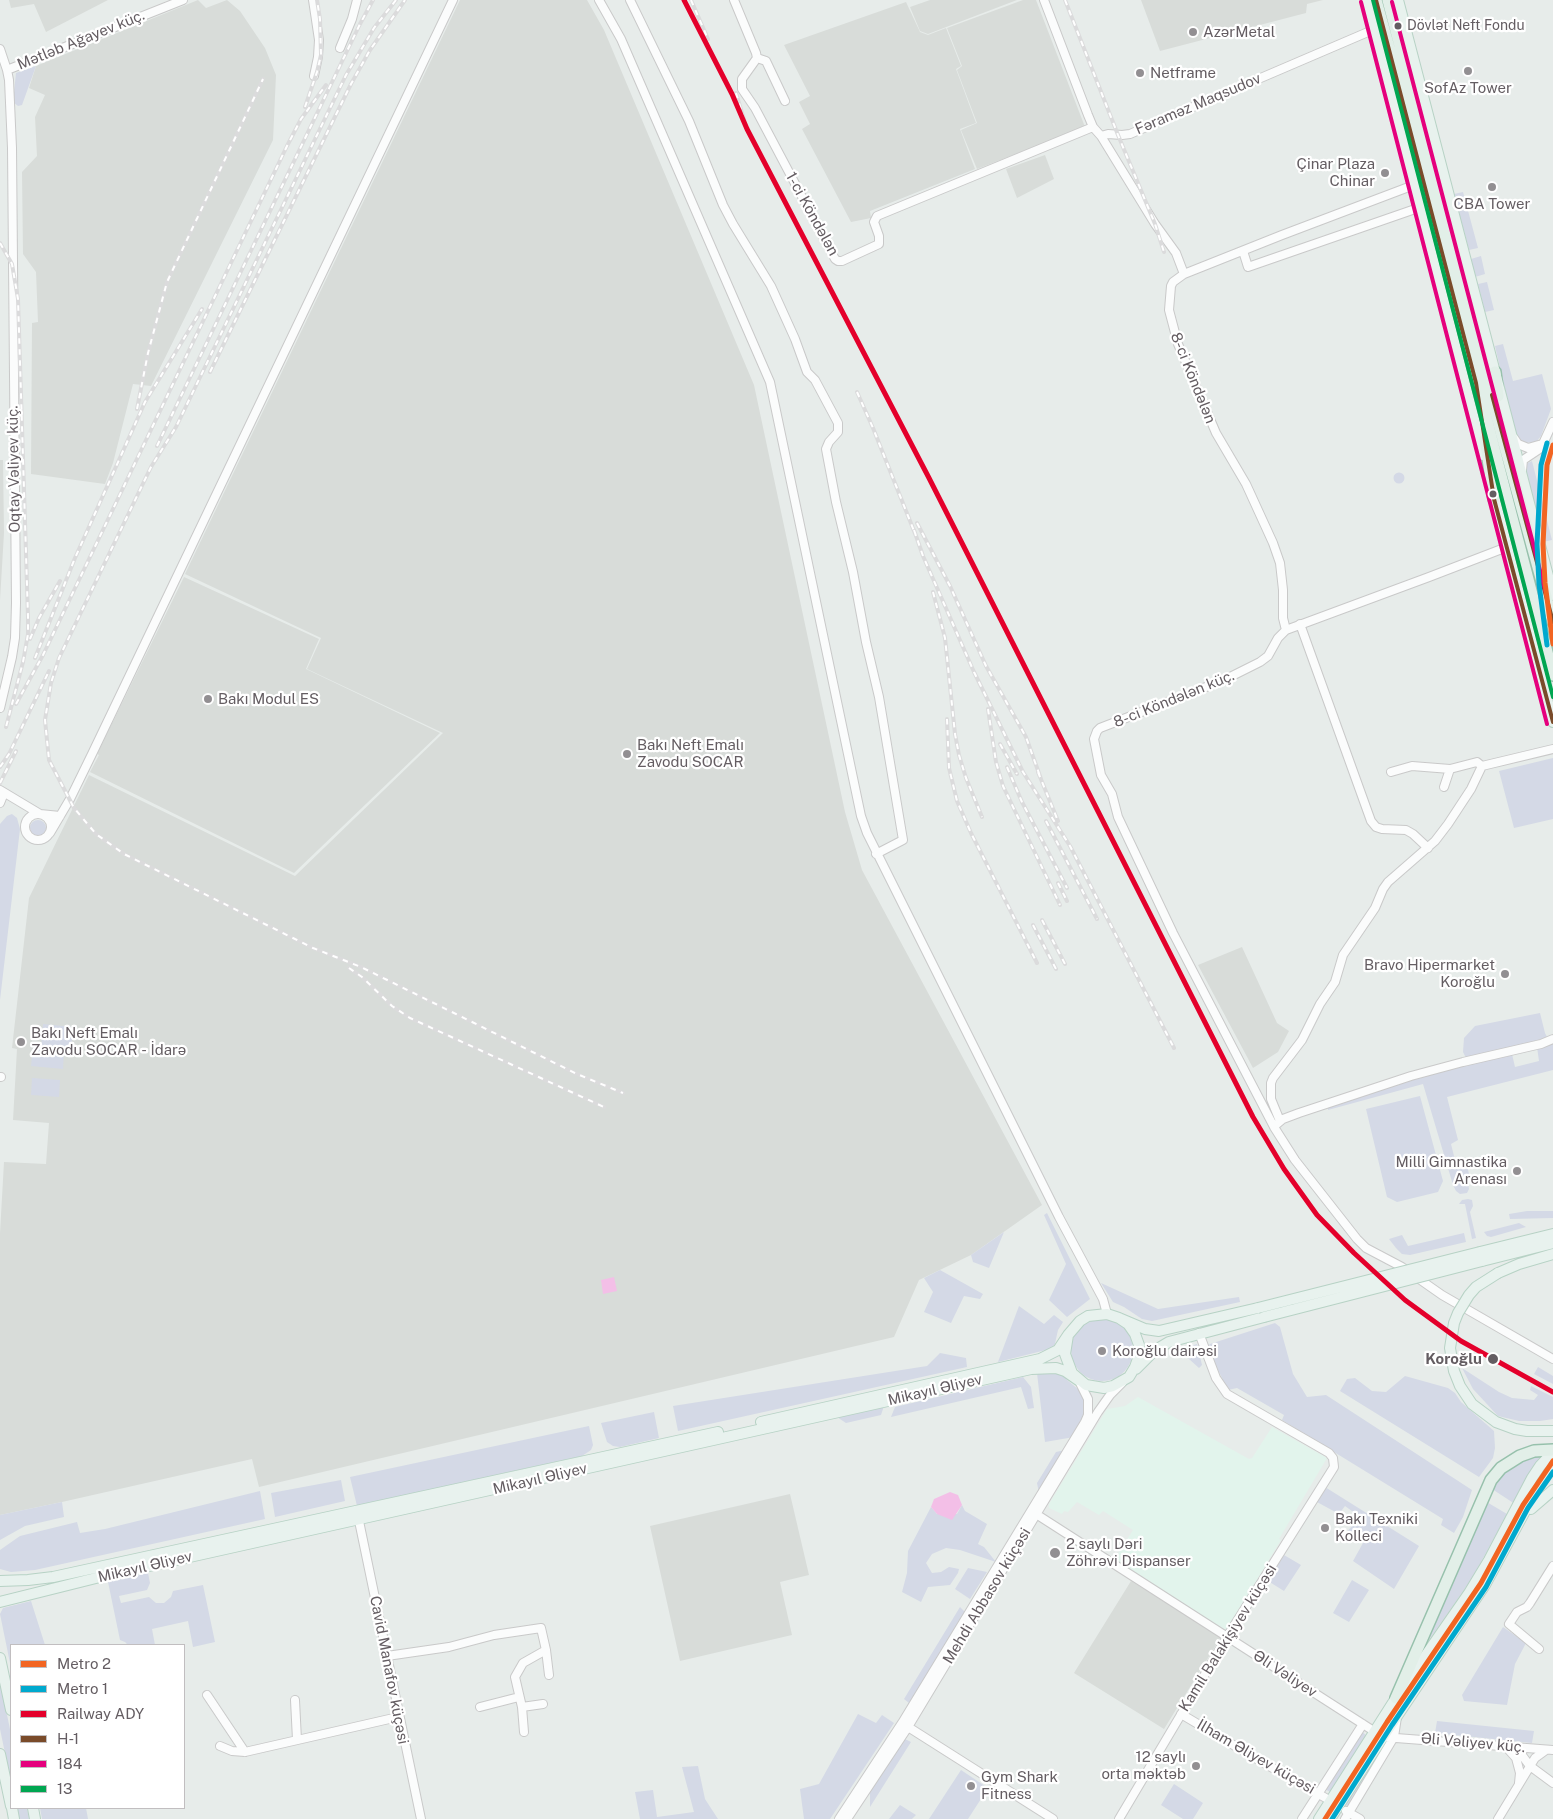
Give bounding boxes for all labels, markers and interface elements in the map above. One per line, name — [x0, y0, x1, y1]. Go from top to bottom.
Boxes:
street label: Mətləb Ağayev küç. — [15, 6, 147, 74]
place label: Dövlət Neft Fondu — [1407, 18, 1525, 34]
marker: Dövlət Neft Fondu — [1393, 21, 1403, 31]
place label: AzərMetal — [1203, 23, 1275, 41]
marker: AzərMetal — [1187, 26, 1199, 38]
place label: Netframe — [1150, 64, 1216, 82]
marker: SofAz Tower — [1462, 65, 1474, 77]
marker: Netframe — [1134, 67, 1146, 79]
street label: Fəraməz Maqsudov — [1132, 69, 1264, 139]
place label: SofAz Tower — [1424, 79, 1512, 97]
place label: Çinar Plaza Chinar — [1297, 155, 1375, 190]
marker: Çinar Plaza Chinar — [1379, 167, 1391, 179]
street label: 1-ci Köndələn — [782, 169, 842, 259]
marker: CBA Tower — [1486, 181, 1498, 193]
place label: CBA Tower — [1454, 195, 1530, 213]
street label: 8-ci Köndələn — [1167, 330, 1219, 426]
street label: Oqtay Vəliyev küç. — [4, 405, 24, 533]
unlabelled marker — [1488, 489, 1498, 499]
street label: 8-ci Köndələn küç. — [1111, 667, 1237, 731]
place label: Bakı Modul ES — [218, 690, 319, 708]
marker: Bakı Modul ES — [202, 693, 214, 705]
place label: Bakı Neft Emalı Zavodu SOCAR — [637, 736, 744, 771]
marker: Bakı Neft Emalı Zavodu SOCAR — [621, 748, 633, 760]
place label: Bravo Hipermarket Koroğlu — [1364, 956, 1495, 991]
marker: Bravo Hipermarket Koroğlu — [1499, 968, 1511, 980]
place label: Bakı Neft Emalı Zavodu SOCAR - İdarə — [31, 1024, 186, 1059]
marker: Bakı Neft Emalı Zavodu SOCAR - İdarə — [15, 1036, 27, 1048]
place label: Milli Gimnastika Arenası — [1396, 1153, 1507, 1188]
marker: Milli Gimnastika Arenası — [1511, 1165, 1523, 1177]
place label: Koroğlu dairəsi — [1112, 1342, 1217, 1360]
marker: Koroğlu dairəsi — [1096, 1345, 1108, 1357]
place label: Koroğlu — [1425, 1350, 1482, 1368]
marker: Koroğlu — [1486, 1352, 1500, 1366]
street label: Mikayıl Əliyev — [886, 1370, 984, 1410]
street label: Mikayıl Əliyev — [491, 1459, 589, 1499]
place label: Bakı Texniki Kolleci — [1335, 1510, 1418, 1545]
marker: Bakı Texniki Kolleci — [1319, 1522, 1331, 1534]
street label: Mehdi Abbasov küçəsi — [939, 1525, 1035, 1667]
place label: 2 saylı Dəri Zöhrəvi Dispanser — [1066, 1535, 1191, 1570]
marker: 2 saylı Dəri Zöhrəvi Dispanser — [1048, 1546, 1062, 1560]
street label: Mikayıl Əliyev — [96, 1547, 194, 1587]
street label: Kamil Balakişiyev küçəsi — [1175, 1561, 1281, 1715]
street label: Cavid Manafov küçəsi — [366, 1594, 412, 1746]
legend — [10, 1644, 185, 1809]
street label: Əli Vəliyev — [1250, 1647, 1320, 1701]
text: Metro 2 — [57, 1655, 111, 1672]
text: Metro 1 — [57, 1680, 108, 1697]
text: Railway ADY — [57, 1705, 144, 1722]
street label: İlham Əliyev küçəsi — [1194, 1716, 1318, 1798]
street label: Əli Vəliyev küç. — [1420, 1729, 1526, 1757]
text: H-1 — [57, 1730, 79, 1747]
place label: 12 saylı orta məktəb — [1101, 1748, 1186, 1783]
text: 184 — [57, 1755, 82, 1772]
marker: 12 saylı orta məktəb — [1190, 1760, 1202, 1772]
place label: Gym Shark Fitness — [981, 1768, 1058, 1803]
text: 13 — [57, 1780, 73, 1797]
marker: Gym Shark Fitness — [965, 1780, 977, 1792]

